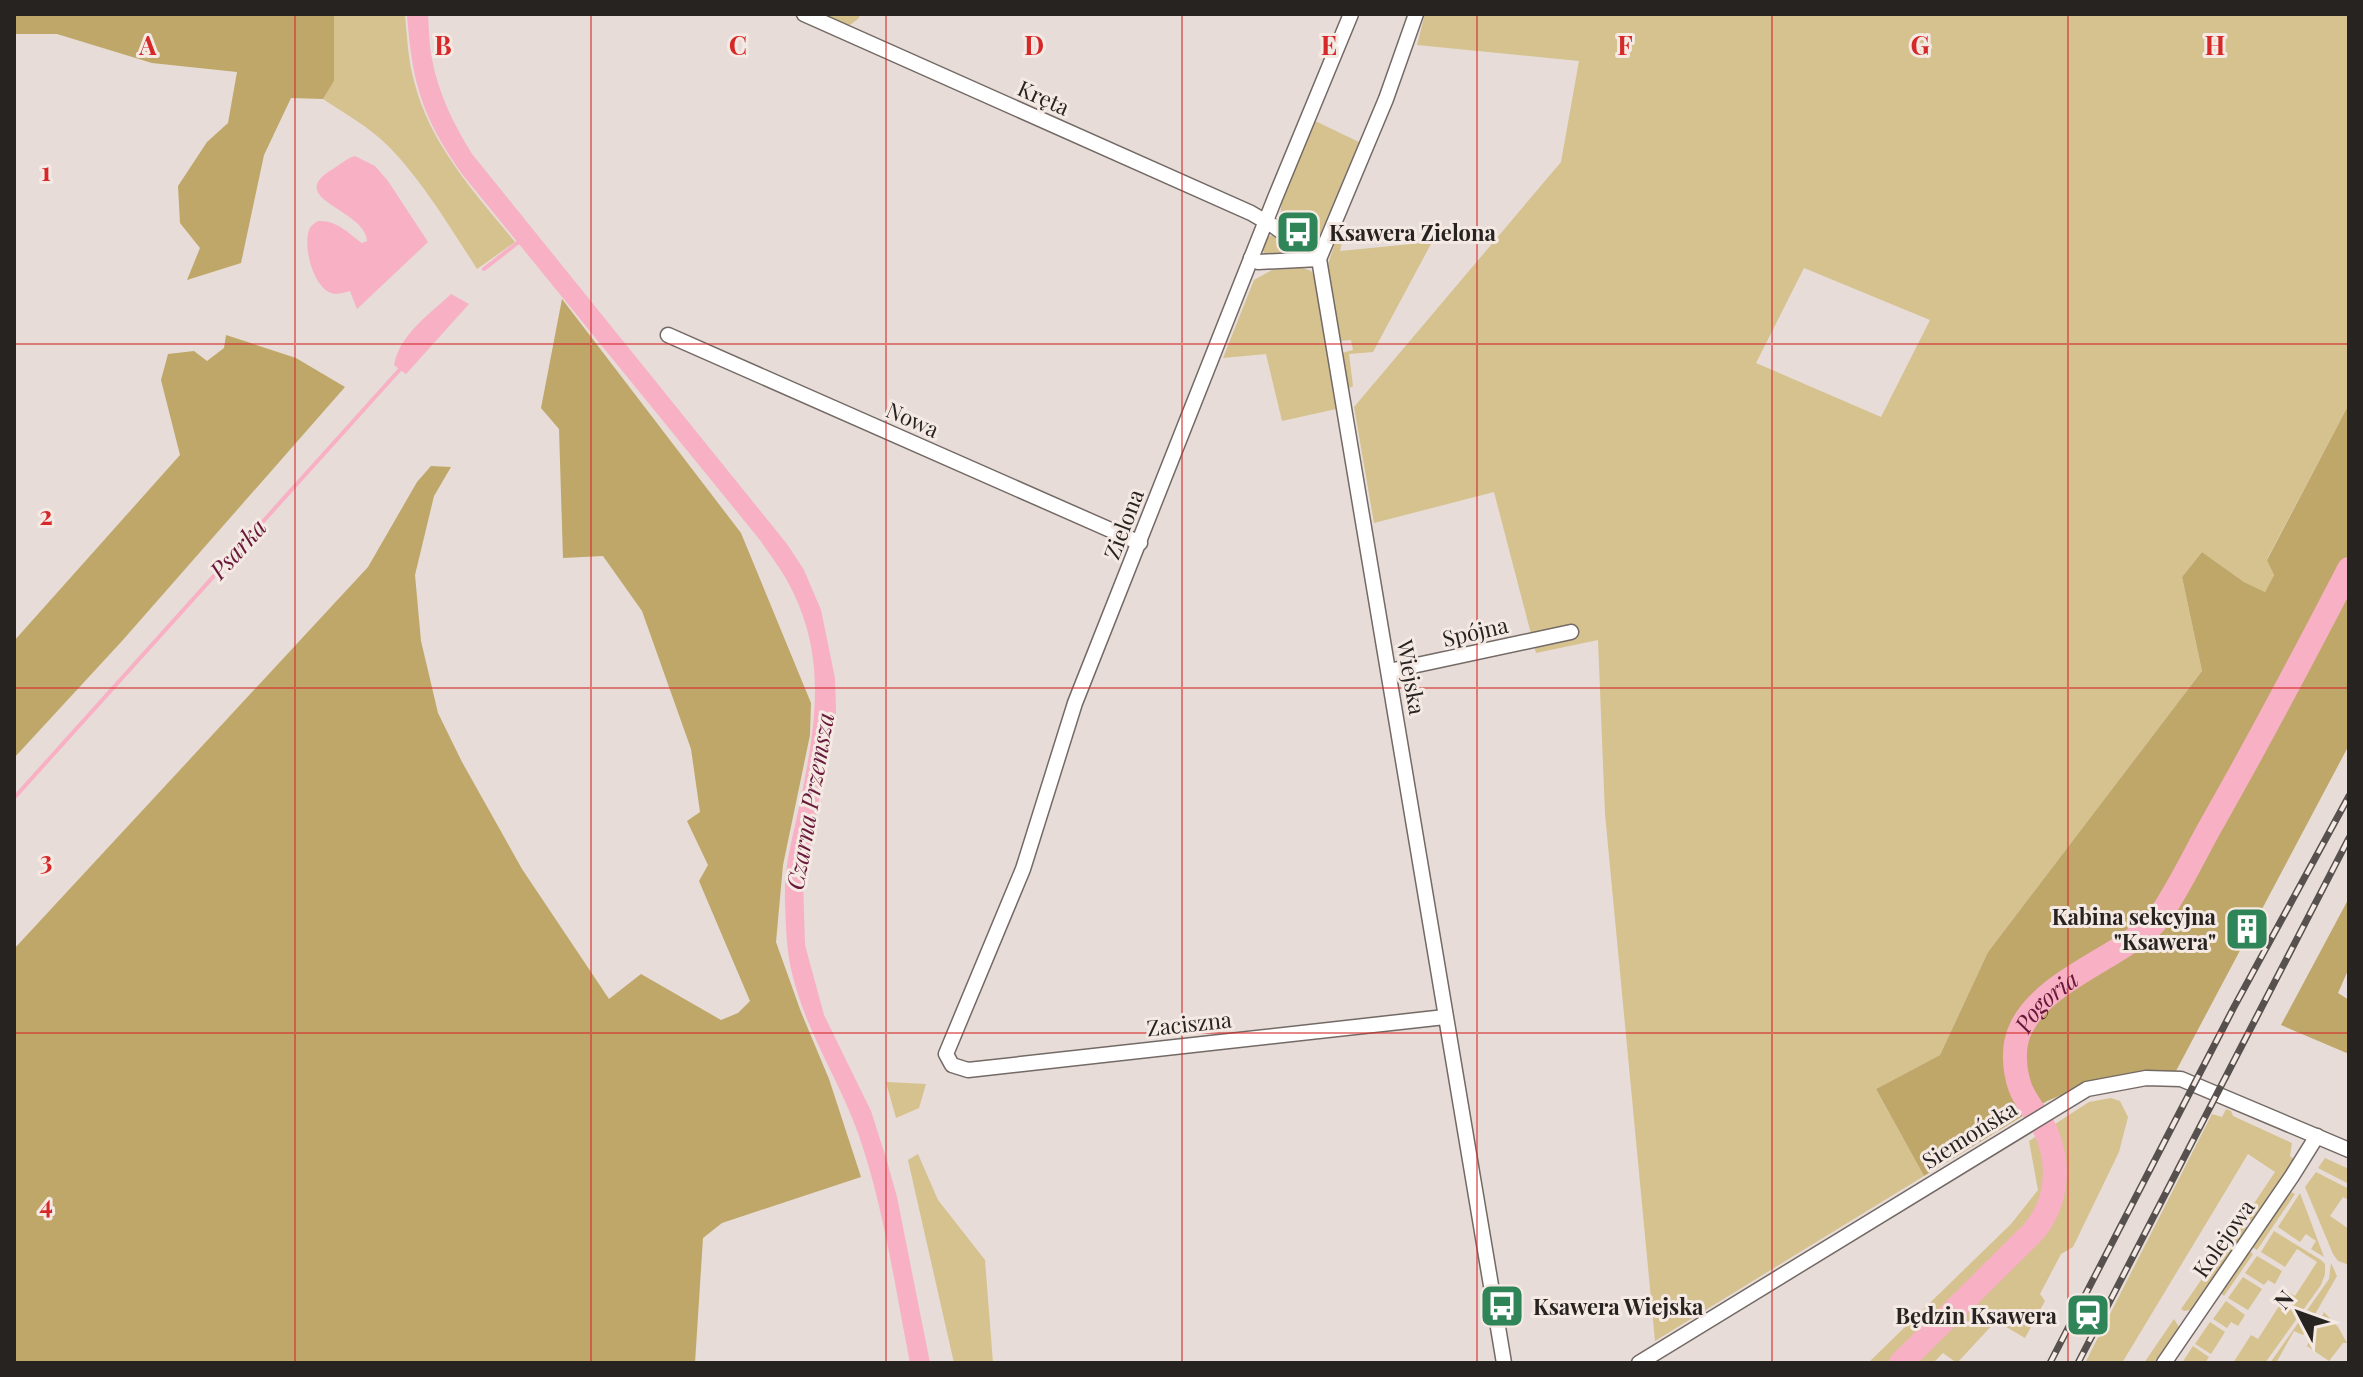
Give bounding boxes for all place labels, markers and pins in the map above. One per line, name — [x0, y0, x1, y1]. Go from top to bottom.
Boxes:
bus stop icon: Ksawera Zielona — [1274, 208, 1322, 256]
place label: Ksawera Zielona — [1329, 217, 1497, 247]
place label: Kabina sekcyjna "Ksawera" — [2052, 901, 2217, 956]
building icon: Kabina sekcyjna "Ksawera" — [2223, 905, 2271, 953]
bus stop icon: Ksawera Wiejska — [1478, 1282, 1526, 1330]
place label: Ksawera Wiejska — [1533, 1291, 1704, 1321]
station icon: Będzin Ksawera — [2064, 1291, 2112, 1339]
place label: Będzin Ksawera — [1895, 1300, 2058, 1330]

